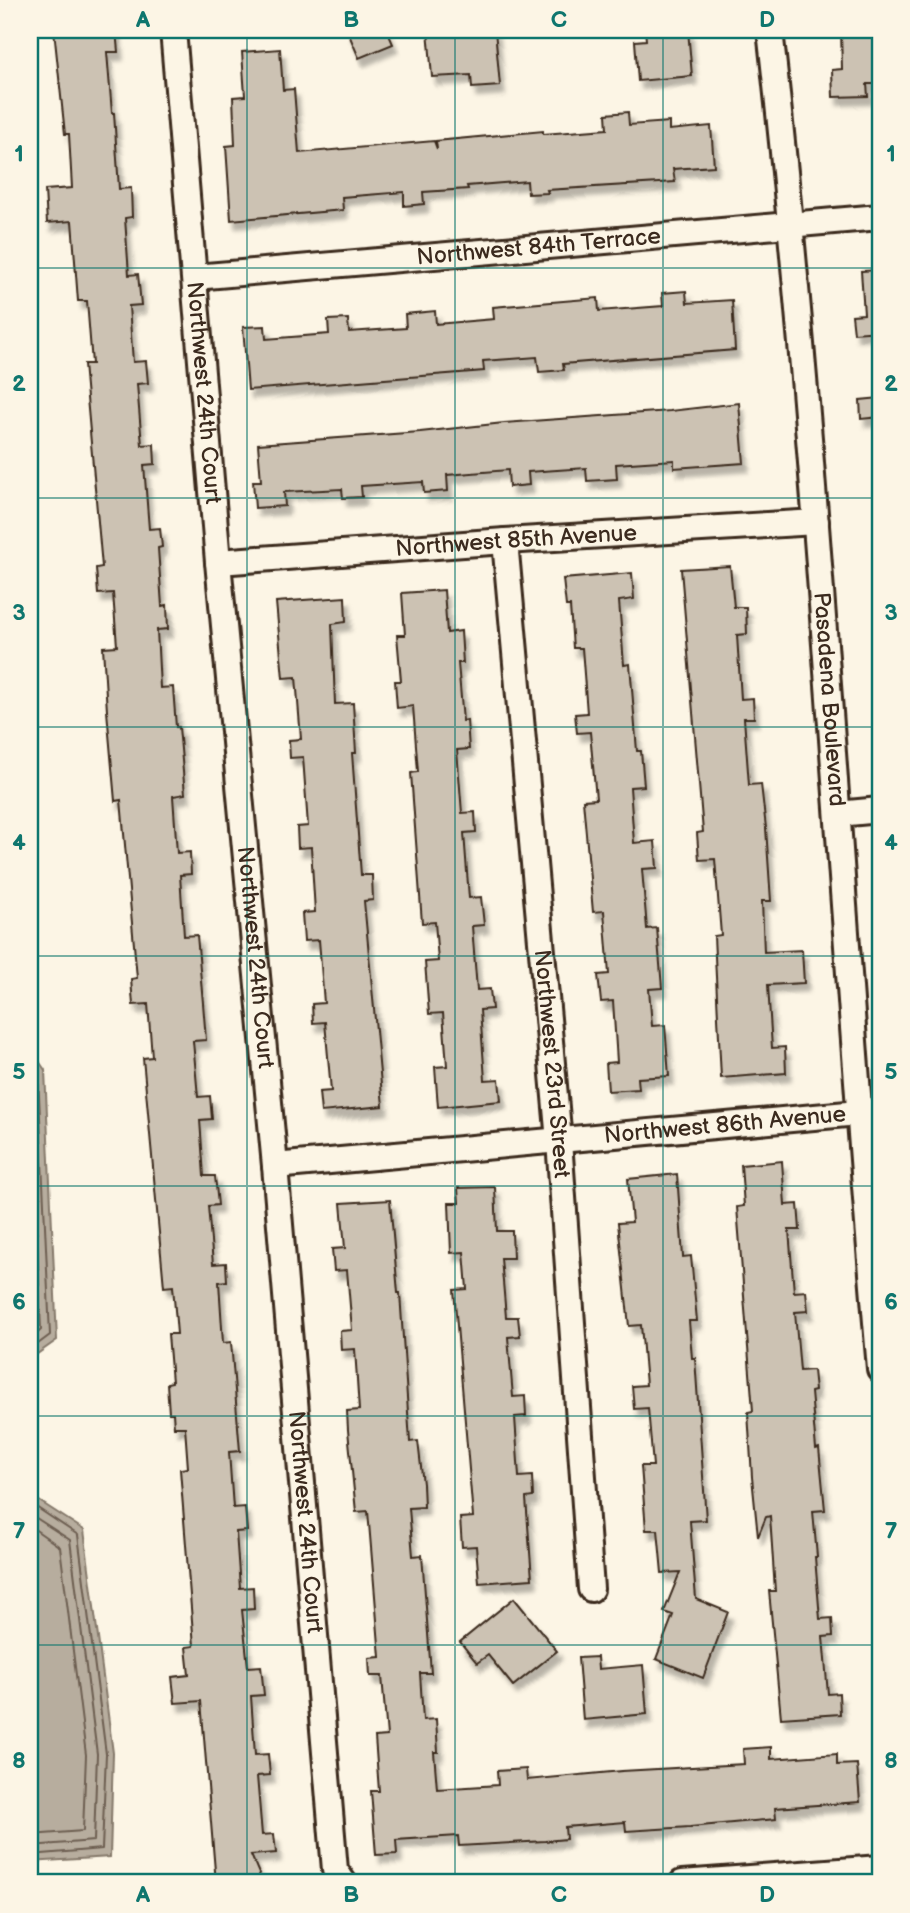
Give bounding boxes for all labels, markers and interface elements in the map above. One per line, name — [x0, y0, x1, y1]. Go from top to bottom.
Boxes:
text: A — [135, 6, 151, 34]
text: B — [343, 6, 359, 34]
text: C — [551, 6, 567, 34]
text: D — [759, 6, 775, 34]
text: 1 — [14, 140, 24, 168]
text: 1 — [886, 140, 896, 168]
street label: Northwest 84th Terrace — [415, 222, 662, 272]
street label: Northwest 24th Court — [180, 280, 227, 505]
text: 2 — [12, 370, 26, 398]
text: 2 — [884, 370, 898, 398]
street label: Northwest 85th Avenue — [395, 519, 638, 563]
street label: Pasadena Boulevard — [807, 591, 851, 808]
text: 3 — [12, 599, 26, 627]
text: 3 — [884, 599, 898, 627]
text: 4 — [12, 829, 26, 857]
text: 4 — [884, 829, 898, 857]
street label: Northwest 24th Court — [231, 845, 280, 1070]
street label: Northwest 23rd Street — [528, 948, 576, 1179]
text: 5 — [12, 1058, 26, 1086]
text: 5 — [884, 1058, 898, 1086]
street label: Northwest 86th Avenue — [603, 1100, 847, 1150]
text: 6 — [12, 1288, 26, 1316]
text: 6 — [884, 1288, 898, 1316]
street label: Northwest 24th Court — [282, 1410, 329, 1634]
text: 7 — [13, 1517, 26, 1545]
text: 7 — [885, 1517, 898, 1545]
text: 8 — [12, 1747, 26, 1775]
text: 8 — [884, 1747, 898, 1775]
text: A — [135, 1881, 151, 1909]
text: B — [343, 1881, 359, 1909]
text: C — [551, 1881, 567, 1909]
text: D — [759, 1881, 775, 1909]

